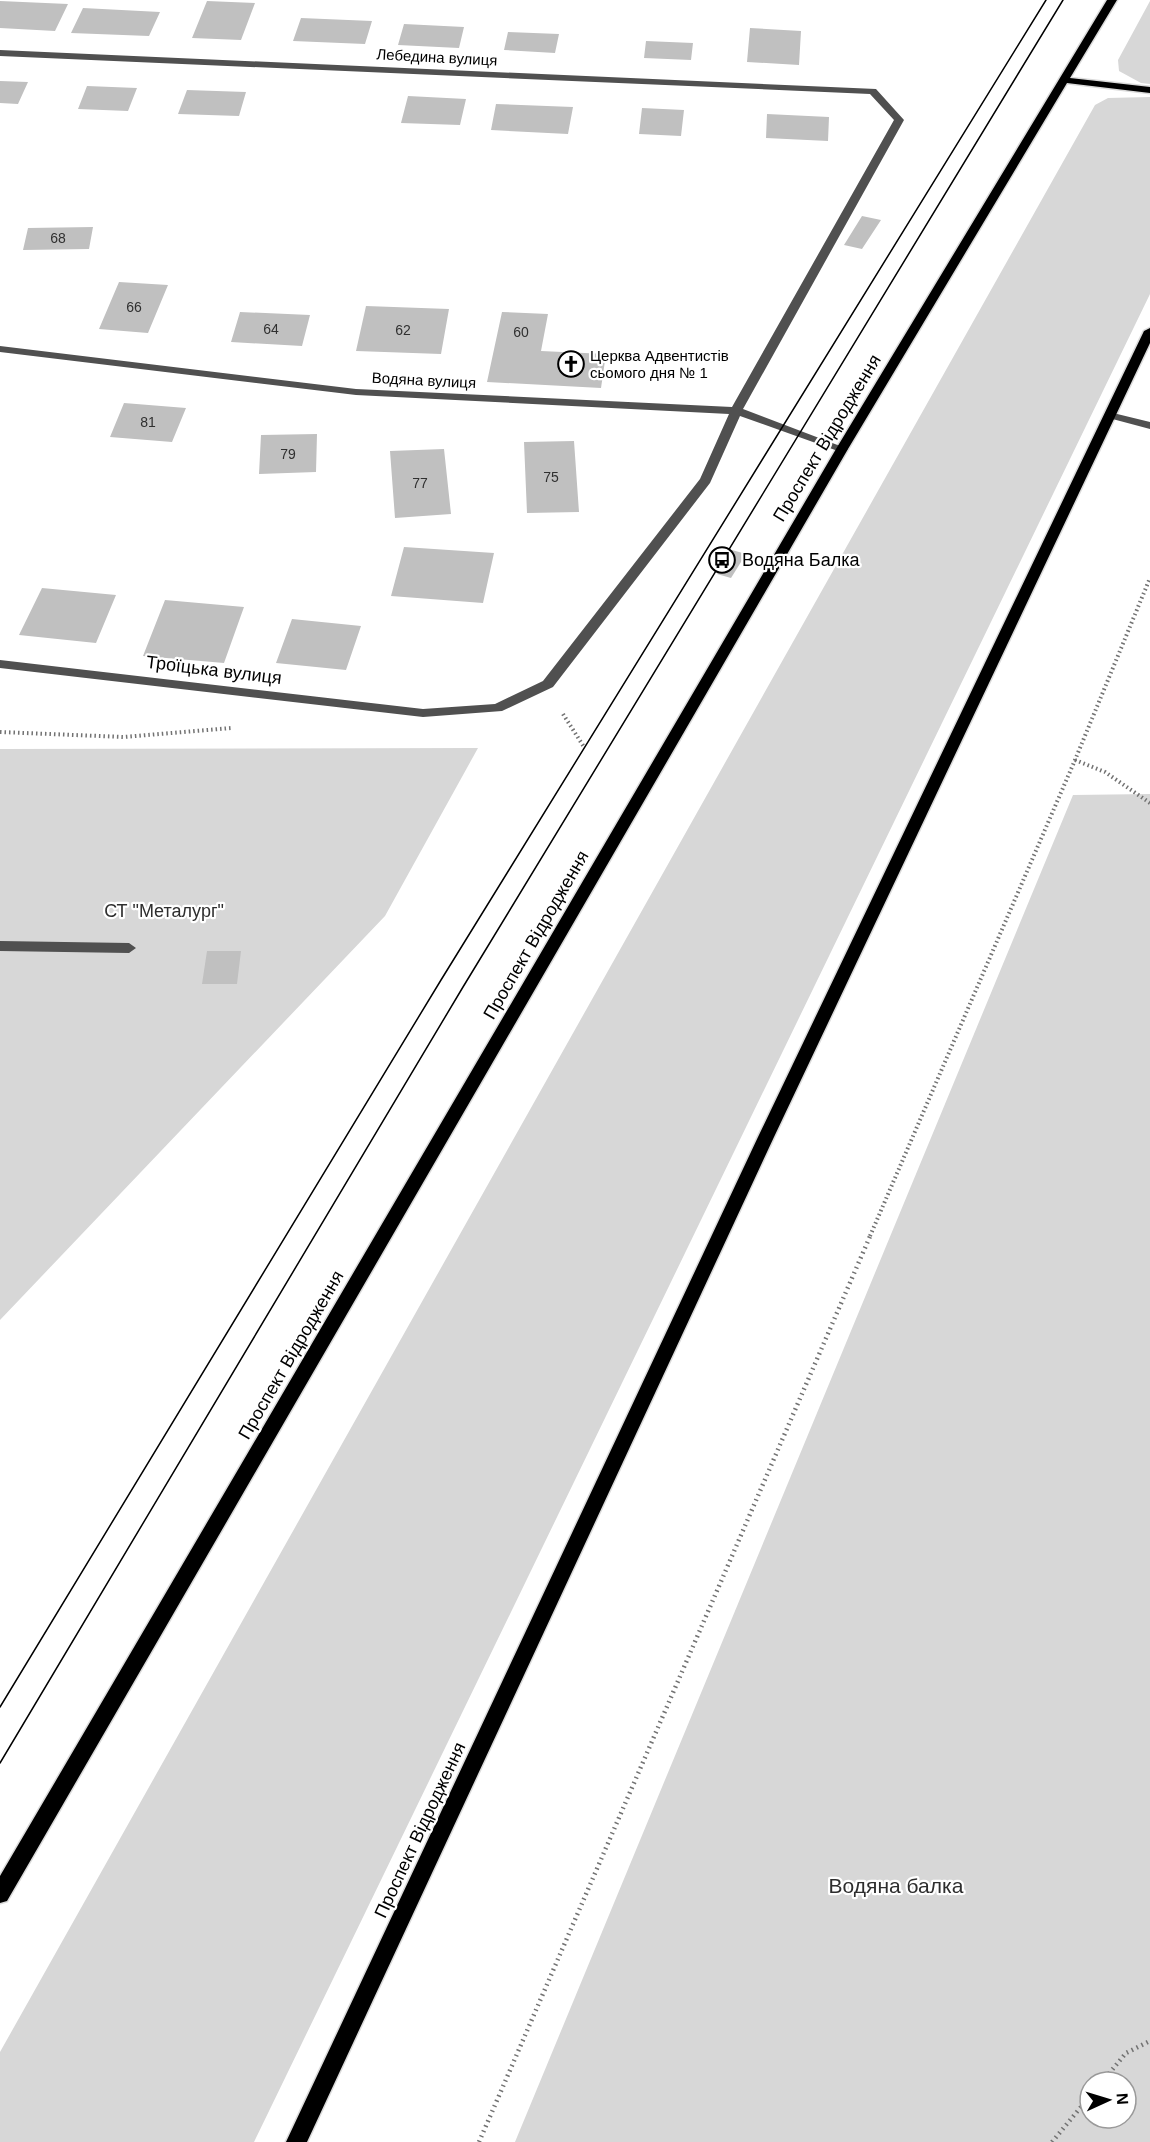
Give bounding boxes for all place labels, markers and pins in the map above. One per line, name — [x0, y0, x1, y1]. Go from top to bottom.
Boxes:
place label: Церква Адвентистів сьомого дня № 1 — [590, 347, 729, 381]
church icon: Церква Адвентистів сьомого дня № 1 — [556, 349, 586, 379]
bus stop icon: Водяна Балка — [707, 545, 737, 575]
place label: Водяна Балка — [742, 550, 860, 570]

